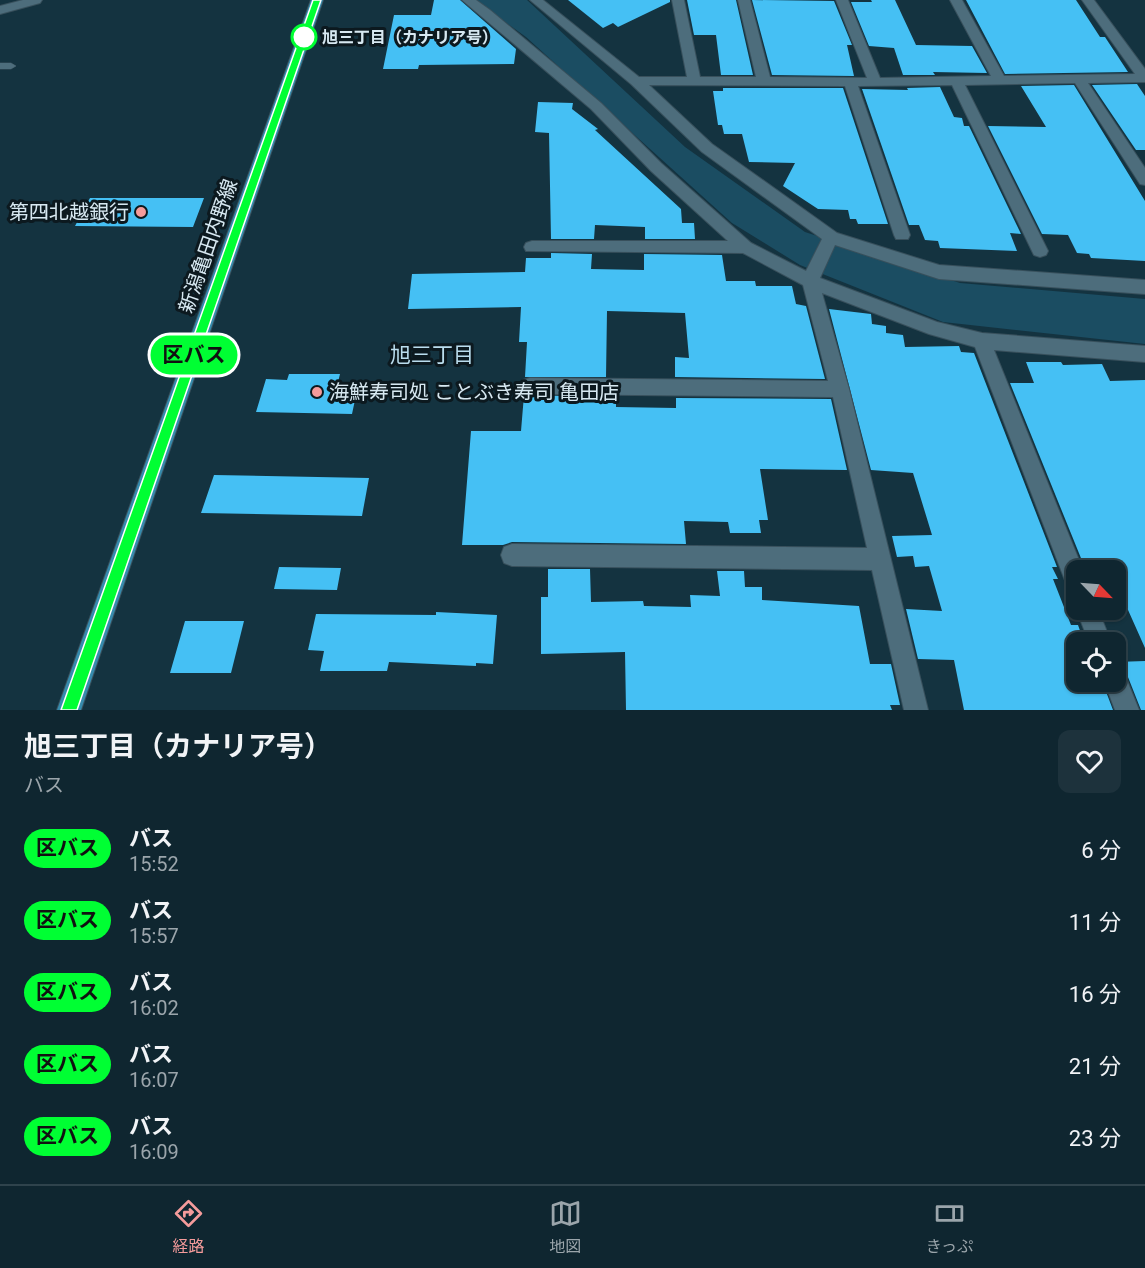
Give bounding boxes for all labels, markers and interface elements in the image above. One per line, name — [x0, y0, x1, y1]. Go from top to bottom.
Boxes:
marker: 旭三丁目（カナリア号） — [291, 24, 317, 50]
place label: 旭三丁目（カナリア号） — [322, 28, 498, 47]
street label: 新潟亀田内野線 — [174, 176, 242, 316]
place label: 第四北越銀行 — [9, 200, 129, 224]
marker: 第四北越銀行 — [134, 205, 148, 219]
line badge: 区バス — [160, 336, 228, 374]
text: 区バス — [163, 343, 226, 367]
district label: 旭三丁目 — [390, 343, 474, 367]
place label: 海鮮寿司処 ことぶき寿司 亀田店 — [329, 380, 619, 404]
marker: 海鮮寿司処 ことぶき寿司 亀田店 — [310, 385, 324, 399]
north arrow — [1066, 560, 1126, 620]
map controls — [1066, 560, 1126, 692]
button: locate — [1066, 632, 1126, 692]
text: 旭三丁目（カナリア号） — [24, 730, 332, 763]
button: heart — [1058, 730, 1121, 793]
text: バス — [24, 773, 64, 797]
text: バス — [129, 826, 173, 851]
text: 区バス — [36, 836, 99, 860]
text: 6 分 — [1081, 838, 1121, 863]
text: 15:52 — [129, 852, 179, 876]
text: バス — [129, 898, 173, 923]
text: 区バス — [36, 908, 99, 932]
text: 11 分 — [1069, 910, 1121, 935]
text: 15:57 — [129, 924, 179, 948]
text: バス — [129, 970, 173, 995]
text: 区バス — [36, 980, 99, 1004]
text: 16 分 — [1069, 982, 1121, 1007]
text: 16:02 — [129, 996, 179, 1020]
text: バス — [129, 1042, 173, 1067]
text: 区バス — [36, 1052, 99, 1076]
text: 21 分 — [1069, 1054, 1121, 1079]
text: 16:07 — [129, 1068, 179, 1092]
text: バス — [129, 1114, 173, 1139]
text: 区バス — [36, 1124, 99, 1148]
text: 23 分 — [1069, 1126, 1121, 1151]
text: 16:09 — [129, 1140, 179, 1164]
tab: 経路 — [172, 1197, 205, 1257]
tab: 地図 — [549, 1197, 582, 1257]
tab: きっぷ — [926, 1197, 973, 1257]

